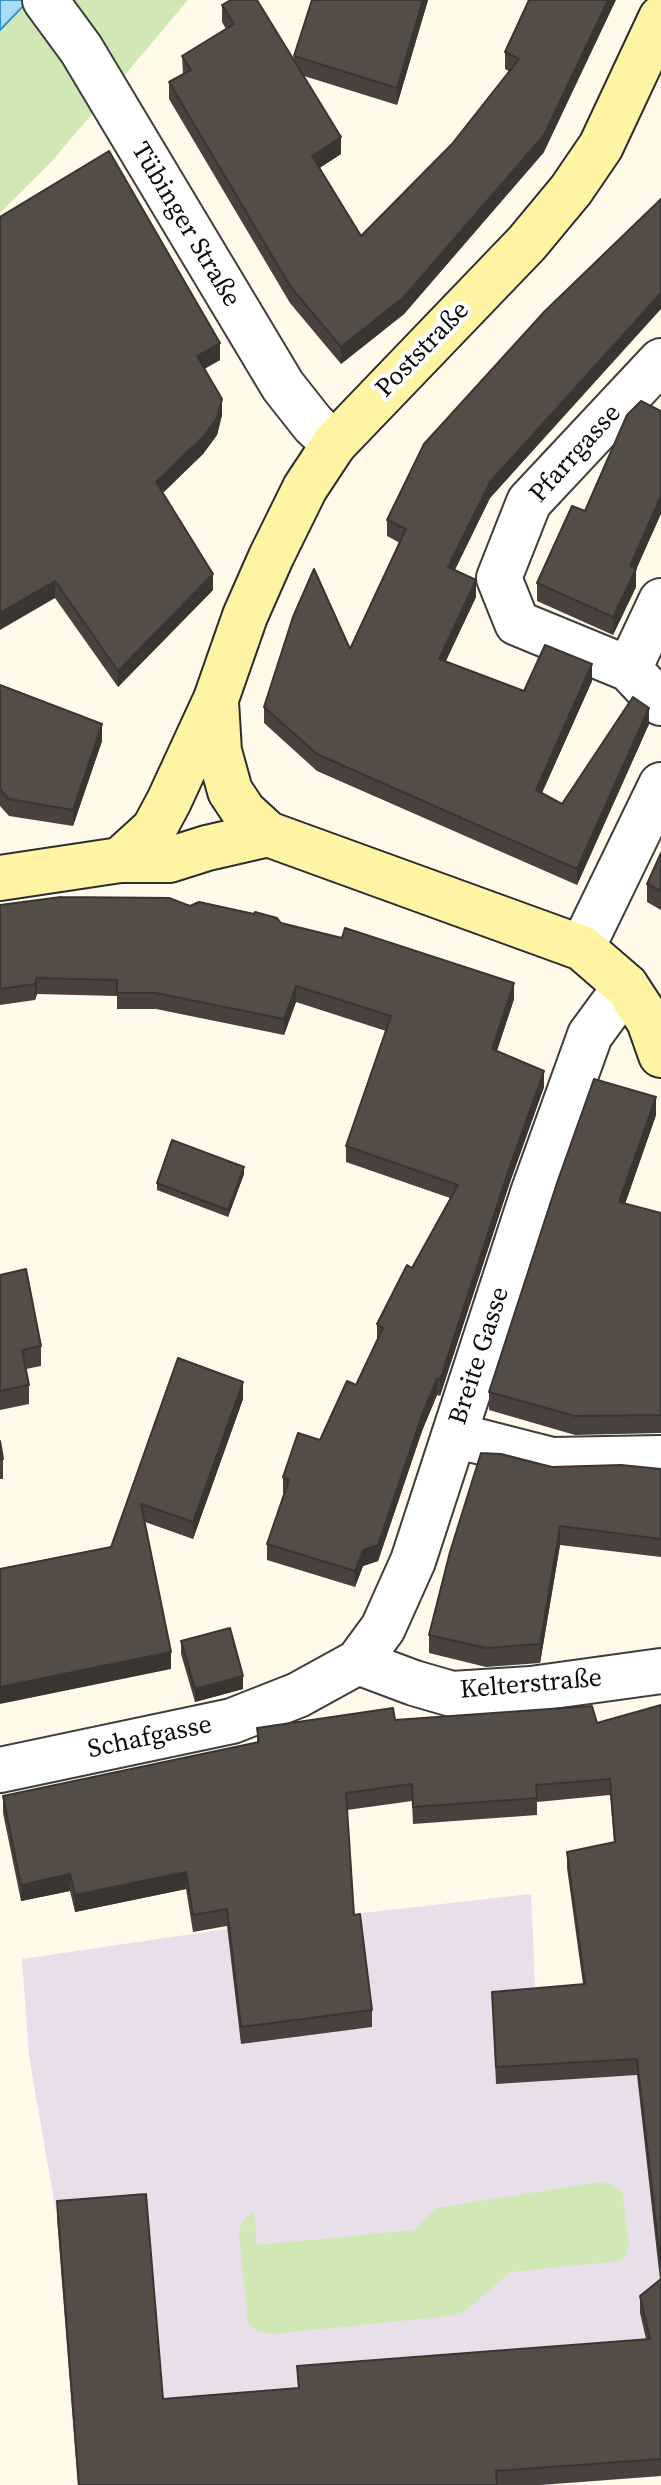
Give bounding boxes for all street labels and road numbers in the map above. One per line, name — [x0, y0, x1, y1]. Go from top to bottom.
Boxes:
street label: Tübinger Straße — [124, 137, 246, 313]
street label: Poststraße — [370, 296, 476, 404]
street label: Pfarrgasse — [524, 398, 628, 510]
street label: Breite Gasse — [443, 1283, 517, 1429]
street label: Kelterstraße — [459, 1663, 603, 1707]
street label: Schafgasse — [85, 1710, 215, 1766]

